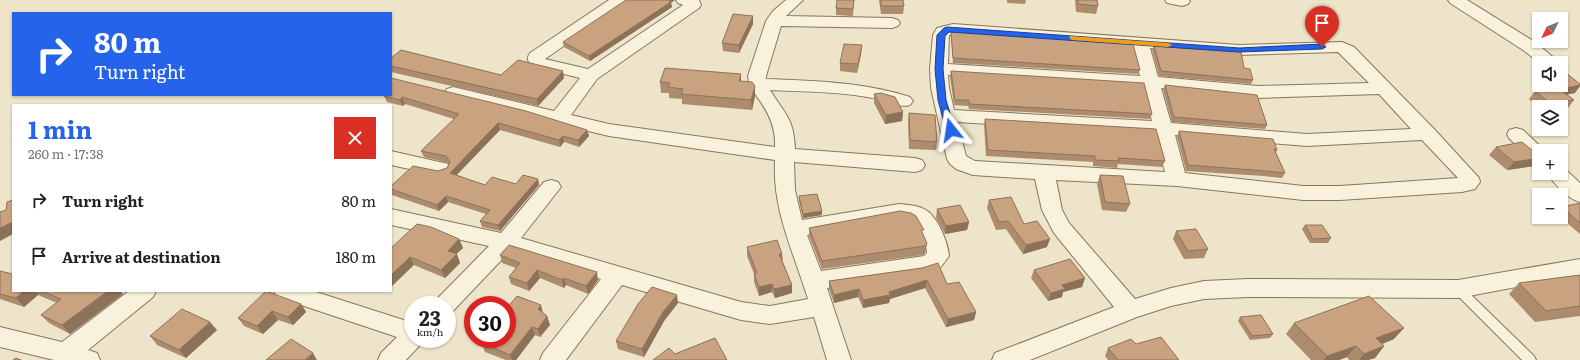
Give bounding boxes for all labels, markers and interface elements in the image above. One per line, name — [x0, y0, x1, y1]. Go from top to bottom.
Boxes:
pin — [1305, 6, 1339, 47]
icon: arrive — [1311, 12, 1333, 34]
north arrow — [1532, 12, 1568, 48]
map controls — [1532, 12, 1568, 224]
text: 80 m — [94, 20, 161, 62]
icon: right — [28, 28, 80, 80]
button: sound — [1532, 56, 1568, 92]
text: Turn right — [94, 58, 185, 85]
button: layers — [1532, 100, 1568, 136]
position arrow — [930, 109, 972, 151]
text: 1 min — [28, 111, 92, 146]
button: close — [334, 117, 376, 159]
text: 260 m · 17:38 — [28, 144, 103, 163]
button: + — [1532, 144, 1568, 180]
button: − — [1532, 188, 1568, 224]
icon: right — [28, 189, 50, 211]
text: Turn right — [62, 189, 144, 212]
text: 80 m — [342, 189, 376, 212]
icon: arrive — [28, 245, 50, 267]
text: Arrive at destination — [62, 245, 221, 268]
text: 180 m — [335, 245, 376, 268]
speed limit sign: 30 — [464, 296, 516, 348]
text: 23 — [419, 302, 441, 332]
text: km/h — [417, 324, 443, 339]

